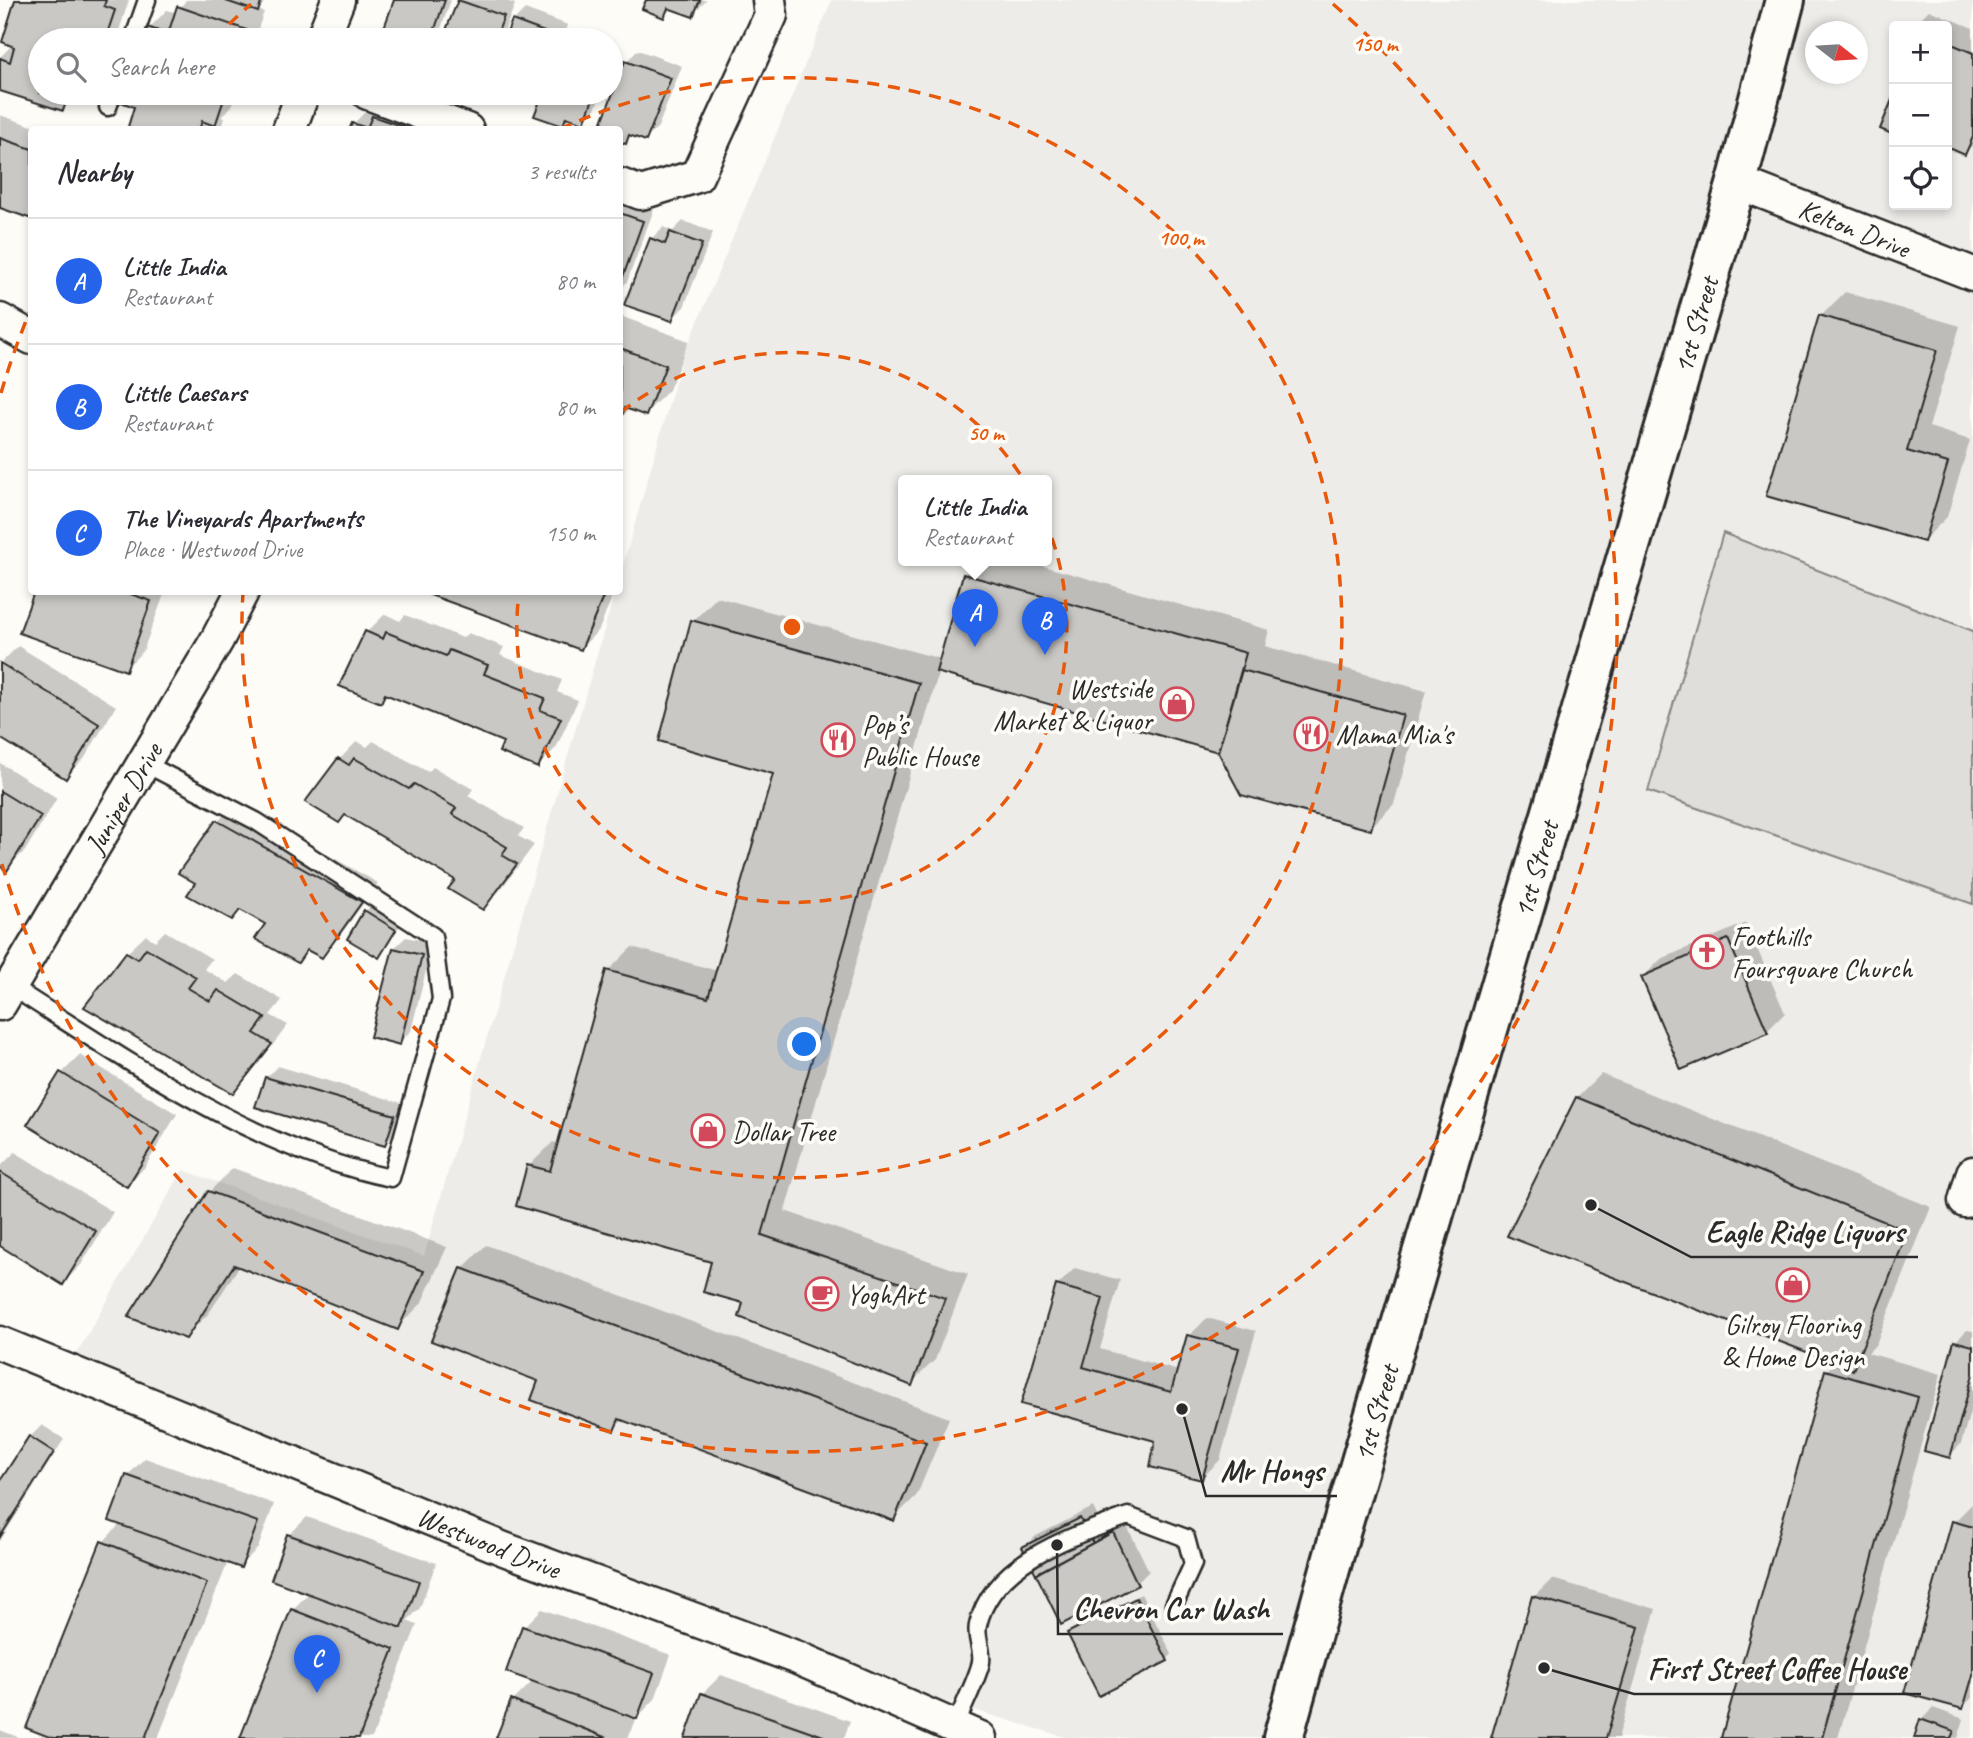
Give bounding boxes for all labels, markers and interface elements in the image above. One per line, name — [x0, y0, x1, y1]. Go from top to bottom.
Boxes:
north arrow — [1805, 21, 1868, 84]
map controls — [1889, 21, 1952, 210]
button: + — [1889, 21, 1952, 84]
search box — [28, 28, 623, 105]
text: 150 m — [1352, 31, 1400, 57]
icon: search — [52, 48, 90, 86]
text: Search here — [108, 50, 214, 83]
button: − — [1889, 84, 1952, 147]
button: locate — [1889, 147, 1952, 210]
text: Nearby — [56, 153, 132, 191]
text: 3 results — [528, 157, 595, 186]
street label: Kelton Drive — [1794, 190, 1916, 266]
text: 100 m — [1158, 225, 1206, 251]
text: Little India — [123, 250, 226, 283]
text: A — [73, 267, 85, 296]
text: 80 m — [556, 267, 595, 296]
street label: 1st Street — [1664, 270, 1726, 377]
text: Restaurant — [123, 283, 212, 312]
text: Little Caesars — [123, 376, 246, 409]
text: B — [73, 393, 85, 422]
text: 80 m — [556, 393, 595, 422]
text: Restaurant — [123, 409, 212, 438]
text: 50 m — [968, 420, 1006, 446]
popup — [898, 475, 1052, 566]
text: Little India — [924, 490, 1026, 523]
text: The Vineyards Apartments — [123, 502, 363, 535]
text: C — [74, 519, 84, 548]
text: 150 m — [546, 519, 595, 548]
text: Restaurant — [924, 523, 1013, 552]
text: Place · Westwood Drive — [123, 535, 302, 564]
pin: A — [952, 589, 998, 647]
pin: B — [1022, 597, 1068, 655]
centre of rings — [780, 615, 804, 639]
place label: Westside Market & Liquor — [993, 671, 1154, 738]
shop icon: Westside Market & Liquor — [1158, 685, 1196, 723]
place label: Pop’s Public House — [862, 707, 980, 774]
restaurant icon: Mama Mia's — [1292, 715, 1330, 753]
place label: Mama Mia's — [1336, 717, 1455, 752]
restaurant icon: Pop’s Public House — [819, 721, 857, 759]
street label: Juniper Drive — [75, 734, 170, 861]
street label: 1st Street — [1504, 814, 1567, 921]
place label: Foothills Foursquare Church — [1732, 919, 1913, 986]
church icon: Foothills Foursquare Church — [1688, 933, 1726, 971]
your location — [787, 1027, 821, 1061]
shop icon: Dollar Tree — [689, 1112, 727, 1150]
place label: Dollar Tree — [732, 1114, 837, 1149]
callout: Eagle Ridge Liquors — [1691, 1206, 1918, 1257]
text: Eagle Ridge Liquors — [1706, 1213, 1908, 1251]
shop icon: Gilroy Flooring & Home Design — [1774, 1266, 1812, 1304]
cafe icon: YoghArt — [803, 1275, 841, 1313]
place label: YoghArt — [846, 1277, 927, 1312]
place label: Gilroy Flooring & Home Design — [1722, 1307, 1866, 1374]
street label: 1st Street — [1345, 1358, 1407, 1465]
callout: Mr Hongs — [1206, 1445, 1337, 1496]
text: Mr Hongs — [1220, 1452, 1327, 1490]
street label: Westwood Drive — [413, 1498, 567, 1586]
callout: Chevron Car Wash — [1058, 1583, 1283, 1634]
text: Chevron Car Wash — [1073, 1590, 1271, 1628]
pin: C — [294, 1635, 340, 1693]
callout: First Street Coffee House — [1634, 1643, 1921, 1694]
text: First Street Coffee House — [1648, 1650, 1908, 1688]

